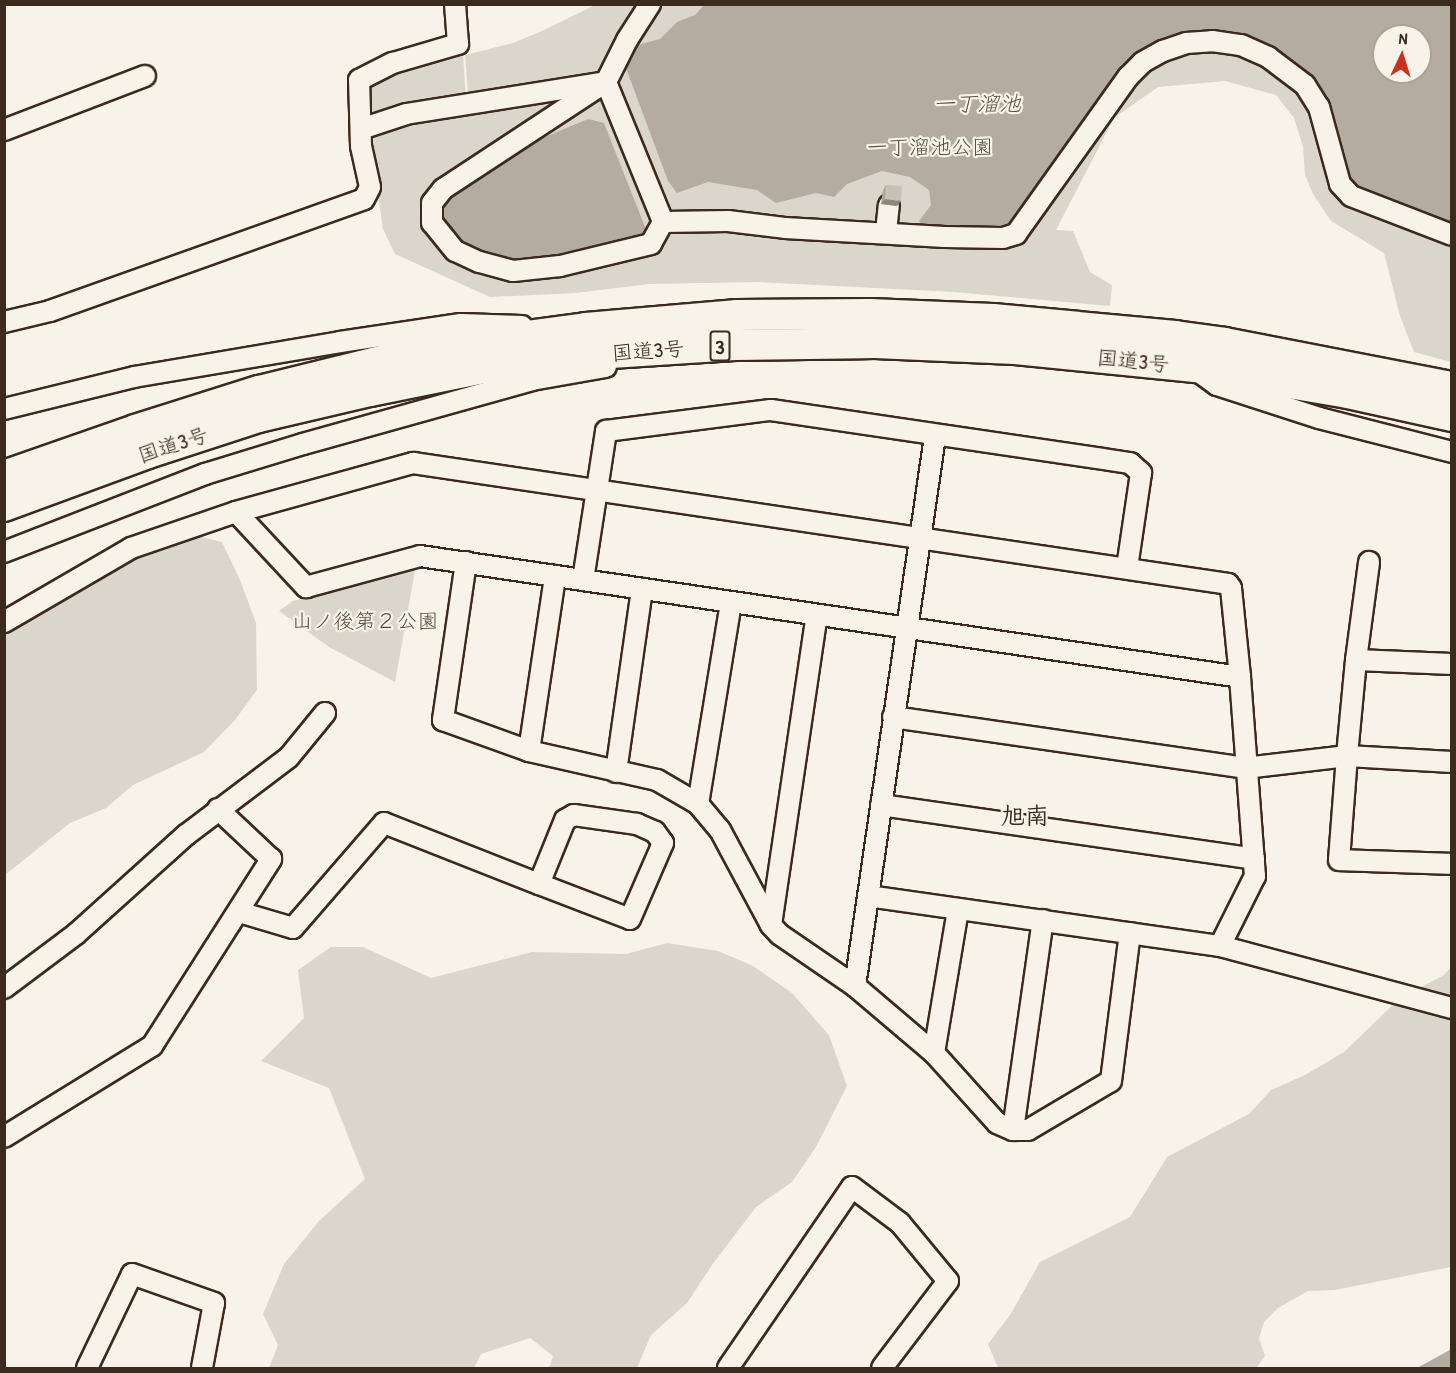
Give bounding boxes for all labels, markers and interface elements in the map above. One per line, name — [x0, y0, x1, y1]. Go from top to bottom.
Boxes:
north arrow — [1372, 24, 1432, 84]
text: N — [1398, 27, 1408, 49]
water label: 一丁溜池 — [933, 91, 1021, 117]
park label: 一丁溜池公園 — [867, 134, 993, 160]
road number: 3 — [710, 329, 730, 363]
street label: 国道3号 — [611, 336, 685, 366]
street label: 国道3号 — [1096, 345, 1170, 377]
street label: 国道3号 — [135, 422, 211, 468]
park label: 山ノ後第２公園 — [292, 608, 438, 634]
district label: 旭南 — [1001, 802, 1049, 830]

